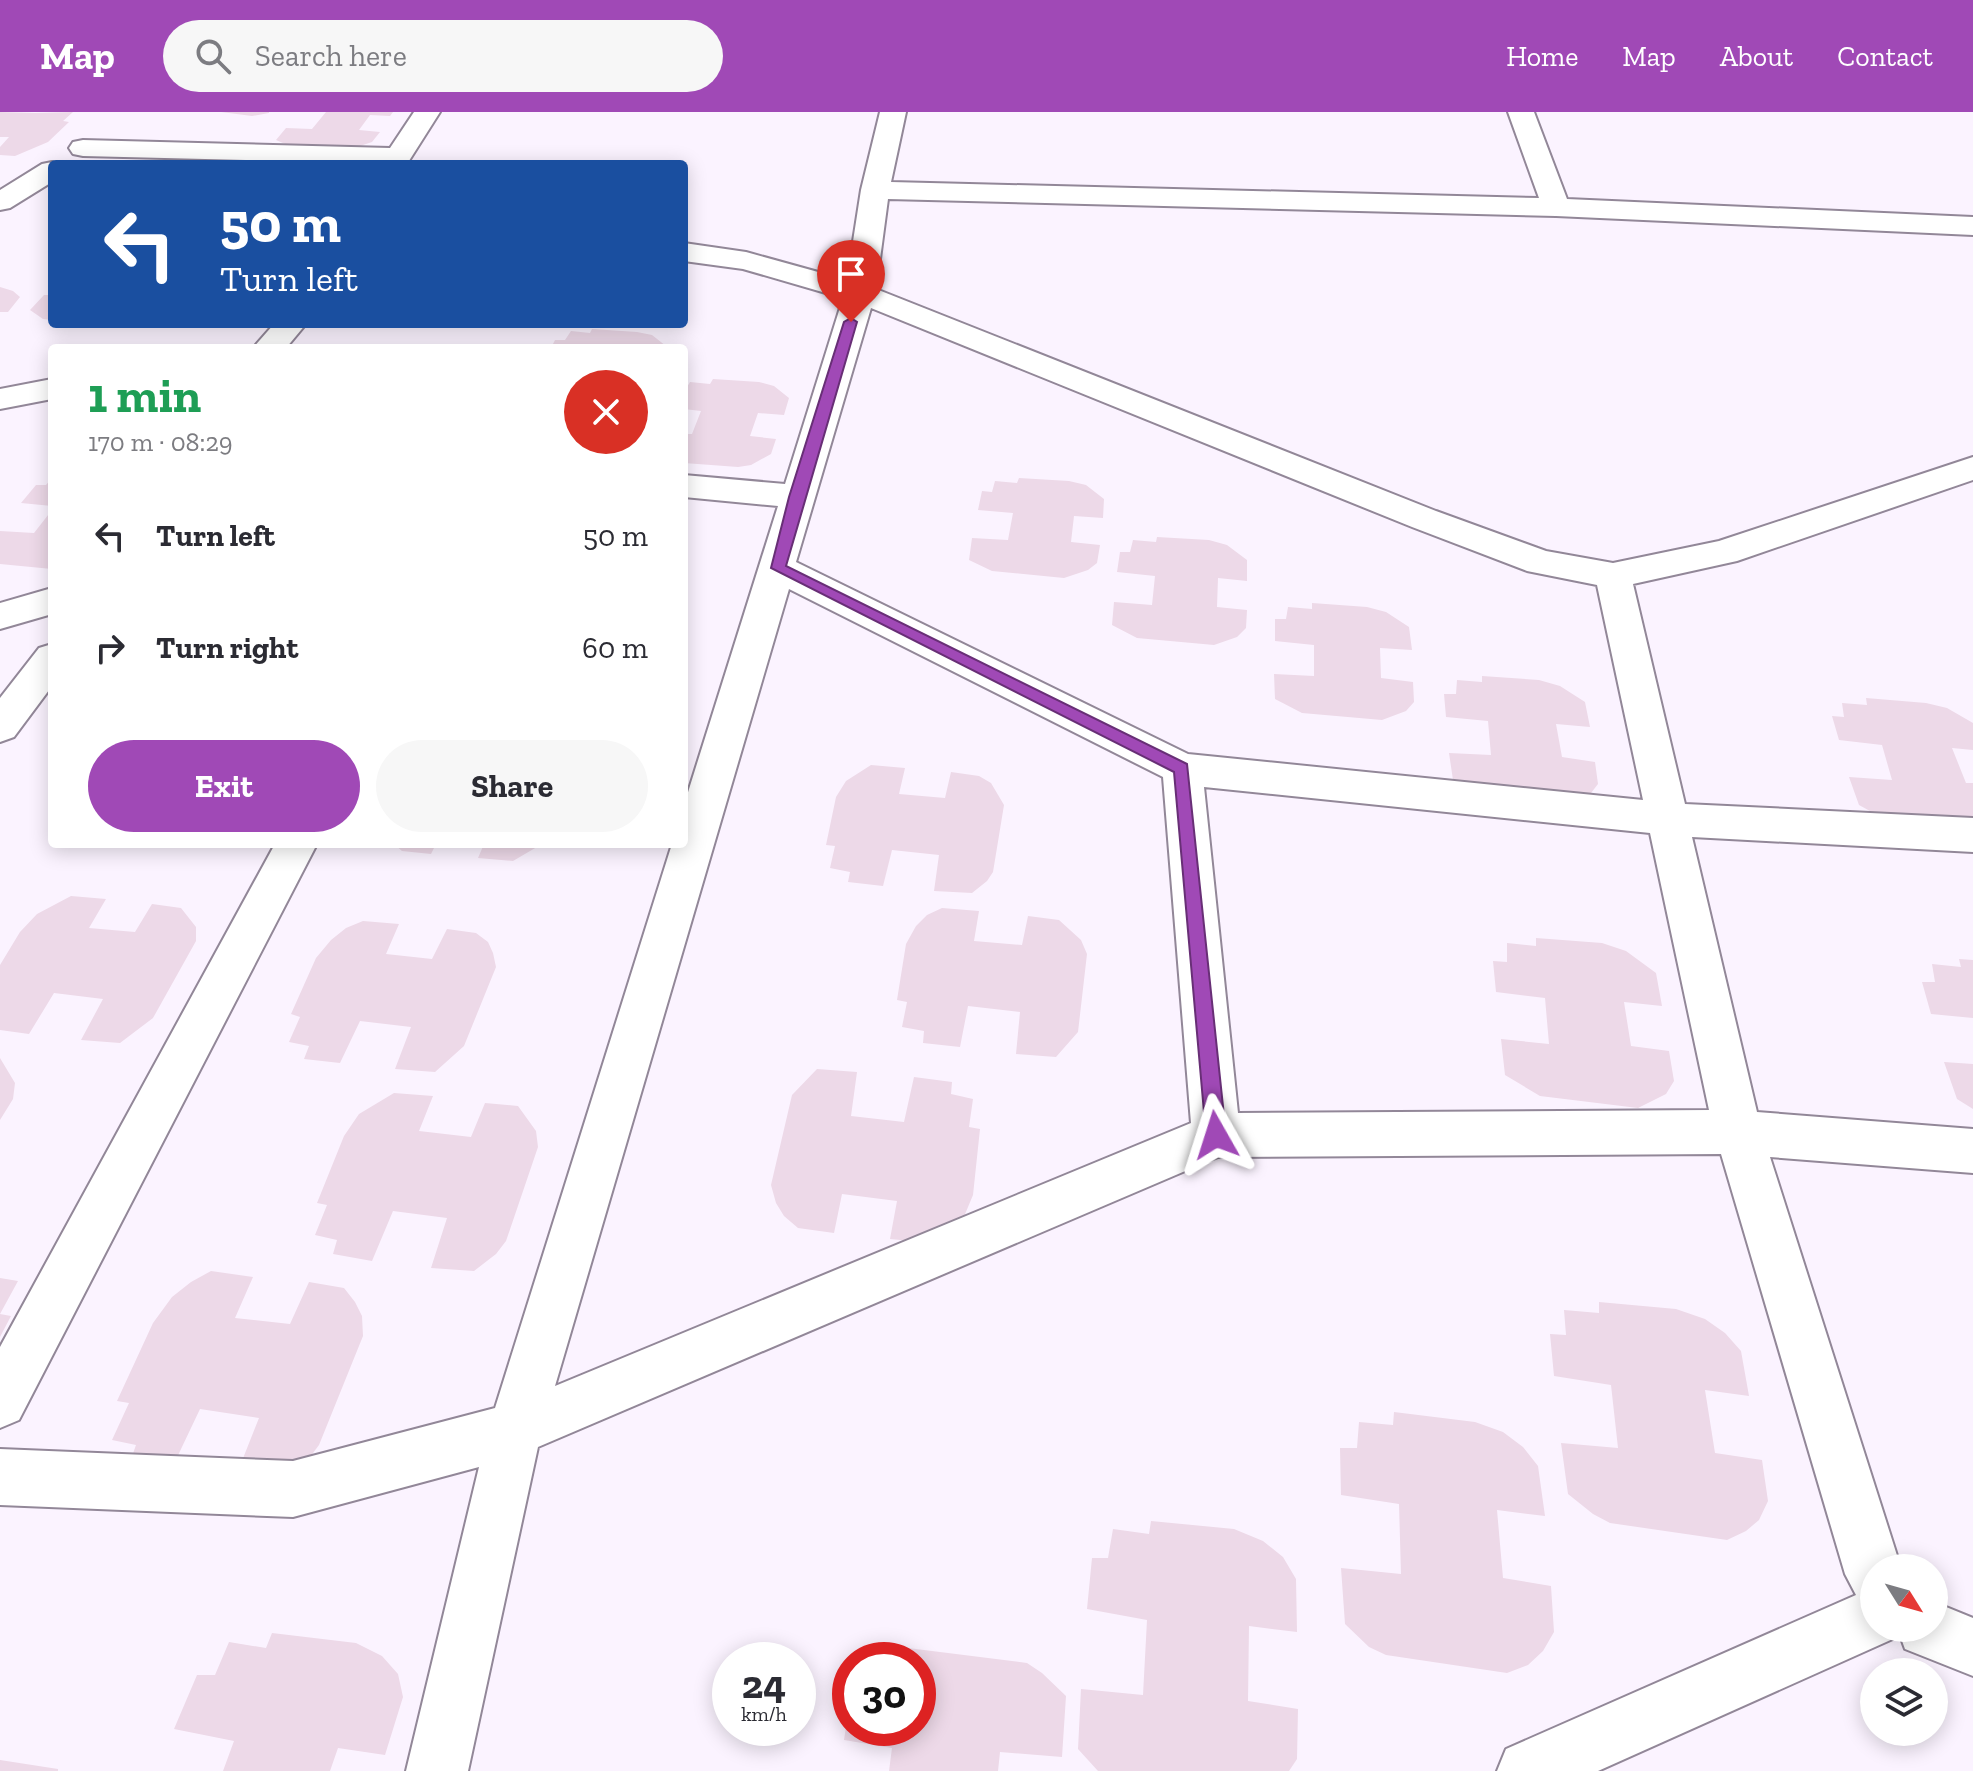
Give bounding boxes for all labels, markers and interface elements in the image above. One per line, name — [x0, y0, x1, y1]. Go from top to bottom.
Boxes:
search box — [163, 20, 723, 92]
text: Map — [40, 33, 115, 79]
icon: search — [191, 34, 235, 78]
text: Search here — [255, 38, 407, 74]
text: Home — [1506, 40, 1578, 73]
text: Map — [1622, 40, 1676, 73]
text: About — [1720, 40, 1793, 73]
text: Contact — [1837, 40, 1933, 73]
text: 50 m — [220, 189, 341, 256]
icon: left — [88, 192, 192, 296]
pin — [817, 240, 885, 322]
icon: arrive — [829, 252, 873, 296]
text: Turn left — [220, 257, 358, 300]
text: 1 min — [88, 367, 201, 424]
button: close — [564, 370, 648, 454]
text: 170 m · 08:29 — [88, 426, 233, 458]
icon: left — [88, 514, 132, 558]
text: Turn left — [156, 518, 275, 554]
text: 50 m — [583, 518, 648, 554]
icon: right — [88, 626, 132, 670]
text: Turn right — [156, 630, 298, 666]
text: 60 m — [582, 630, 648, 666]
button: Exit — [88, 740, 360, 832]
button: Share — [376, 740, 648, 832]
position arrow — [1174, 1093, 1258, 1177]
north arrow — [1860, 1554, 1948, 1642]
map controls — [1860, 1554, 1948, 1746]
speed limit sign: 30 — [832, 1642, 936, 1746]
button: layers — [1860, 1658, 1948, 1746]
text: 24 — [742, 1660, 786, 1708]
text: km/h — [741, 1702, 787, 1726]

